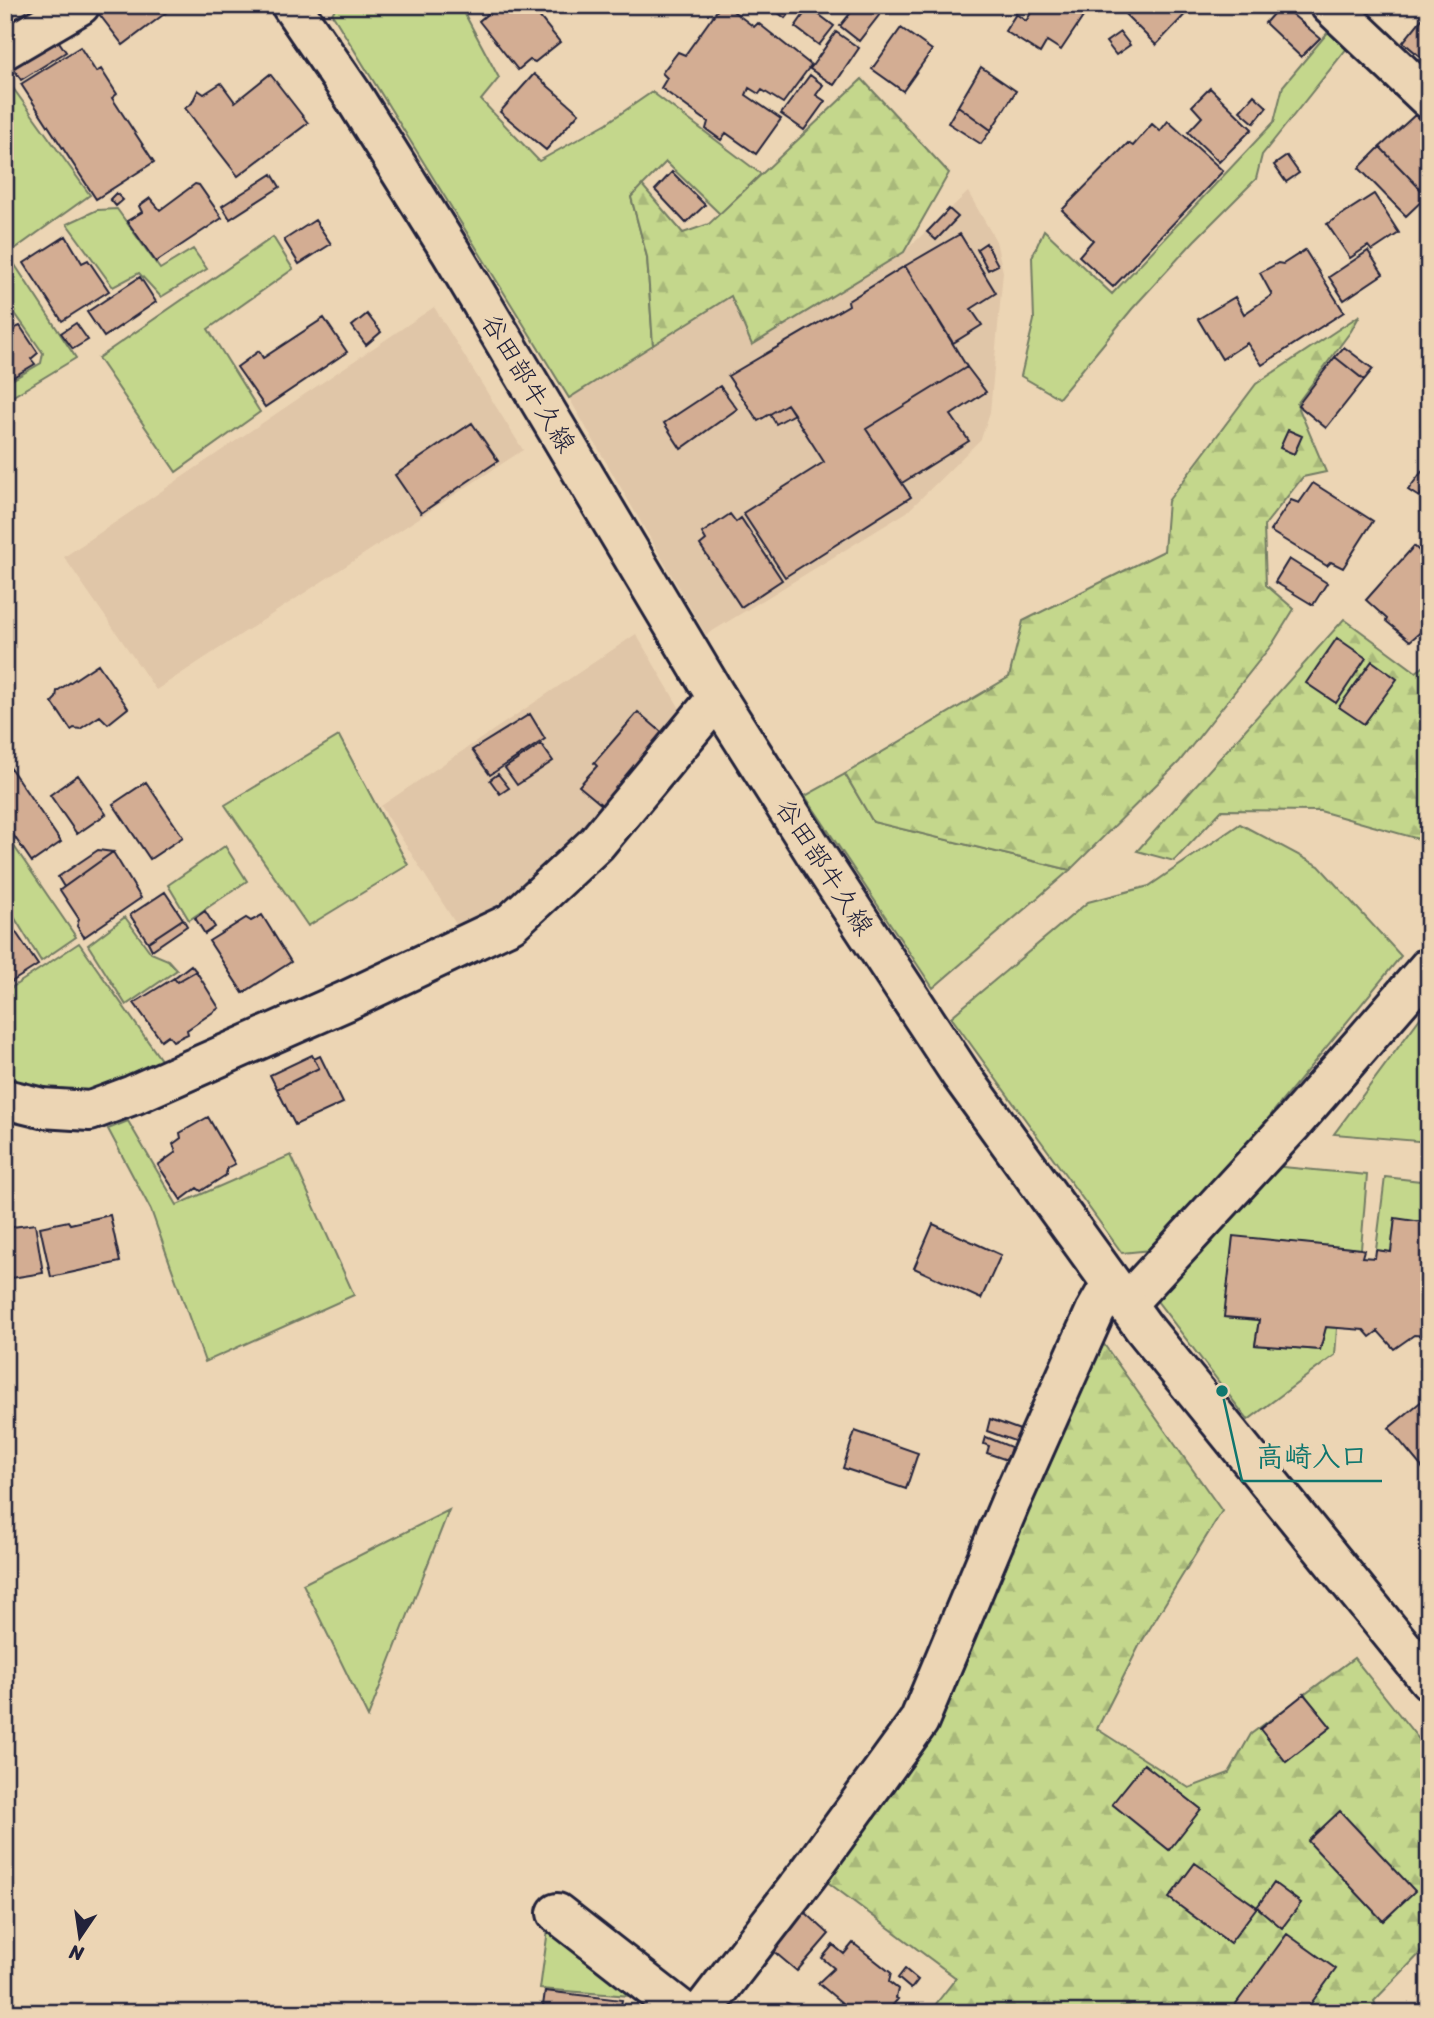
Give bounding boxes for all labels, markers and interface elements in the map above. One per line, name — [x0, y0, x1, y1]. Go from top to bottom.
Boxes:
street label: 谷田部牛久線 — [469, 304, 589, 462]
street label: 谷田部牛久線 — [763, 789, 887, 945]
callout: 高崎入口 — [1242, 1432, 1382, 1481]
text: 高崎入口 — [1256, 1432, 1368, 1481]
north arrow — [46, 1902, 116, 1972]
text: N — [65, 1935, 87, 1971]

